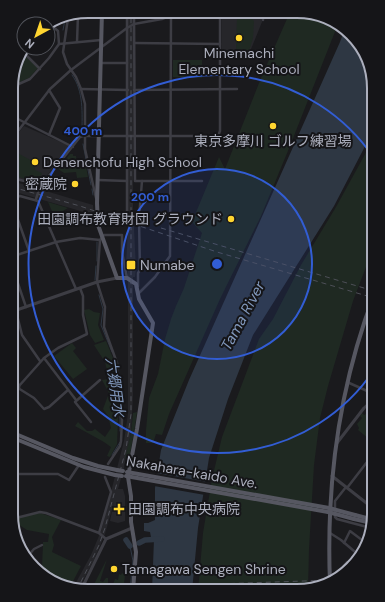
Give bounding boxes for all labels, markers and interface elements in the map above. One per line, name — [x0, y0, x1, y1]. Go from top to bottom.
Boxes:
north arrow — [16, 16, 56, 56]
marker: Minemachi Elementary School — [234, 33, 244, 43]
text: N — [22, 36, 37, 52]
place label: Minemachi Elementary School — [178, 44, 300, 78]
marker: 東京多摩川 ゴルフ練習場 — [268, 121, 278, 131]
text: 400 m — [64, 123, 102, 139]
place label: 東京多摩川 ゴルフ練習場 — [194, 132, 352, 150]
place label: Denenchofu High School — [43, 153, 202, 171]
marker: Denenchofu High School — [30, 157, 40, 167]
place label: 密蔵院 — [25, 175, 67, 193]
marker: 密蔵院 — [70, 179, 80, 189]
text: 200 m — [131, 189, 169, 205]
place label: 田園調布教育財団 グラウンド — [37, 210, 223, 228]
marker: 田園調布教育財団 グラウンド — [226, 214, 236, 224]
place label: Numabe — [140, 256, 195, 274]
centre of rings — [210, 257, 224, 271]
marker: Numabe — [125, 259, 137, 271]
water label: Tama River — [216, 277, 270, 354]
water label: 六郷用水 — [101, 356, 129, 420]
street label: Nakahara-kaido Ave. — [125, 452, 259, 492]
place label: 田園調布中央病院 — [128, 500, 240, 518]
marker: 田園調布中央病院 — [113, 503, 125, 515]
place label: Tamagawa Sengen Shrine — [122, 560, 286, 578]
marker: Tamagawa Sengen Shrine — [109, 564, 119, 574]

